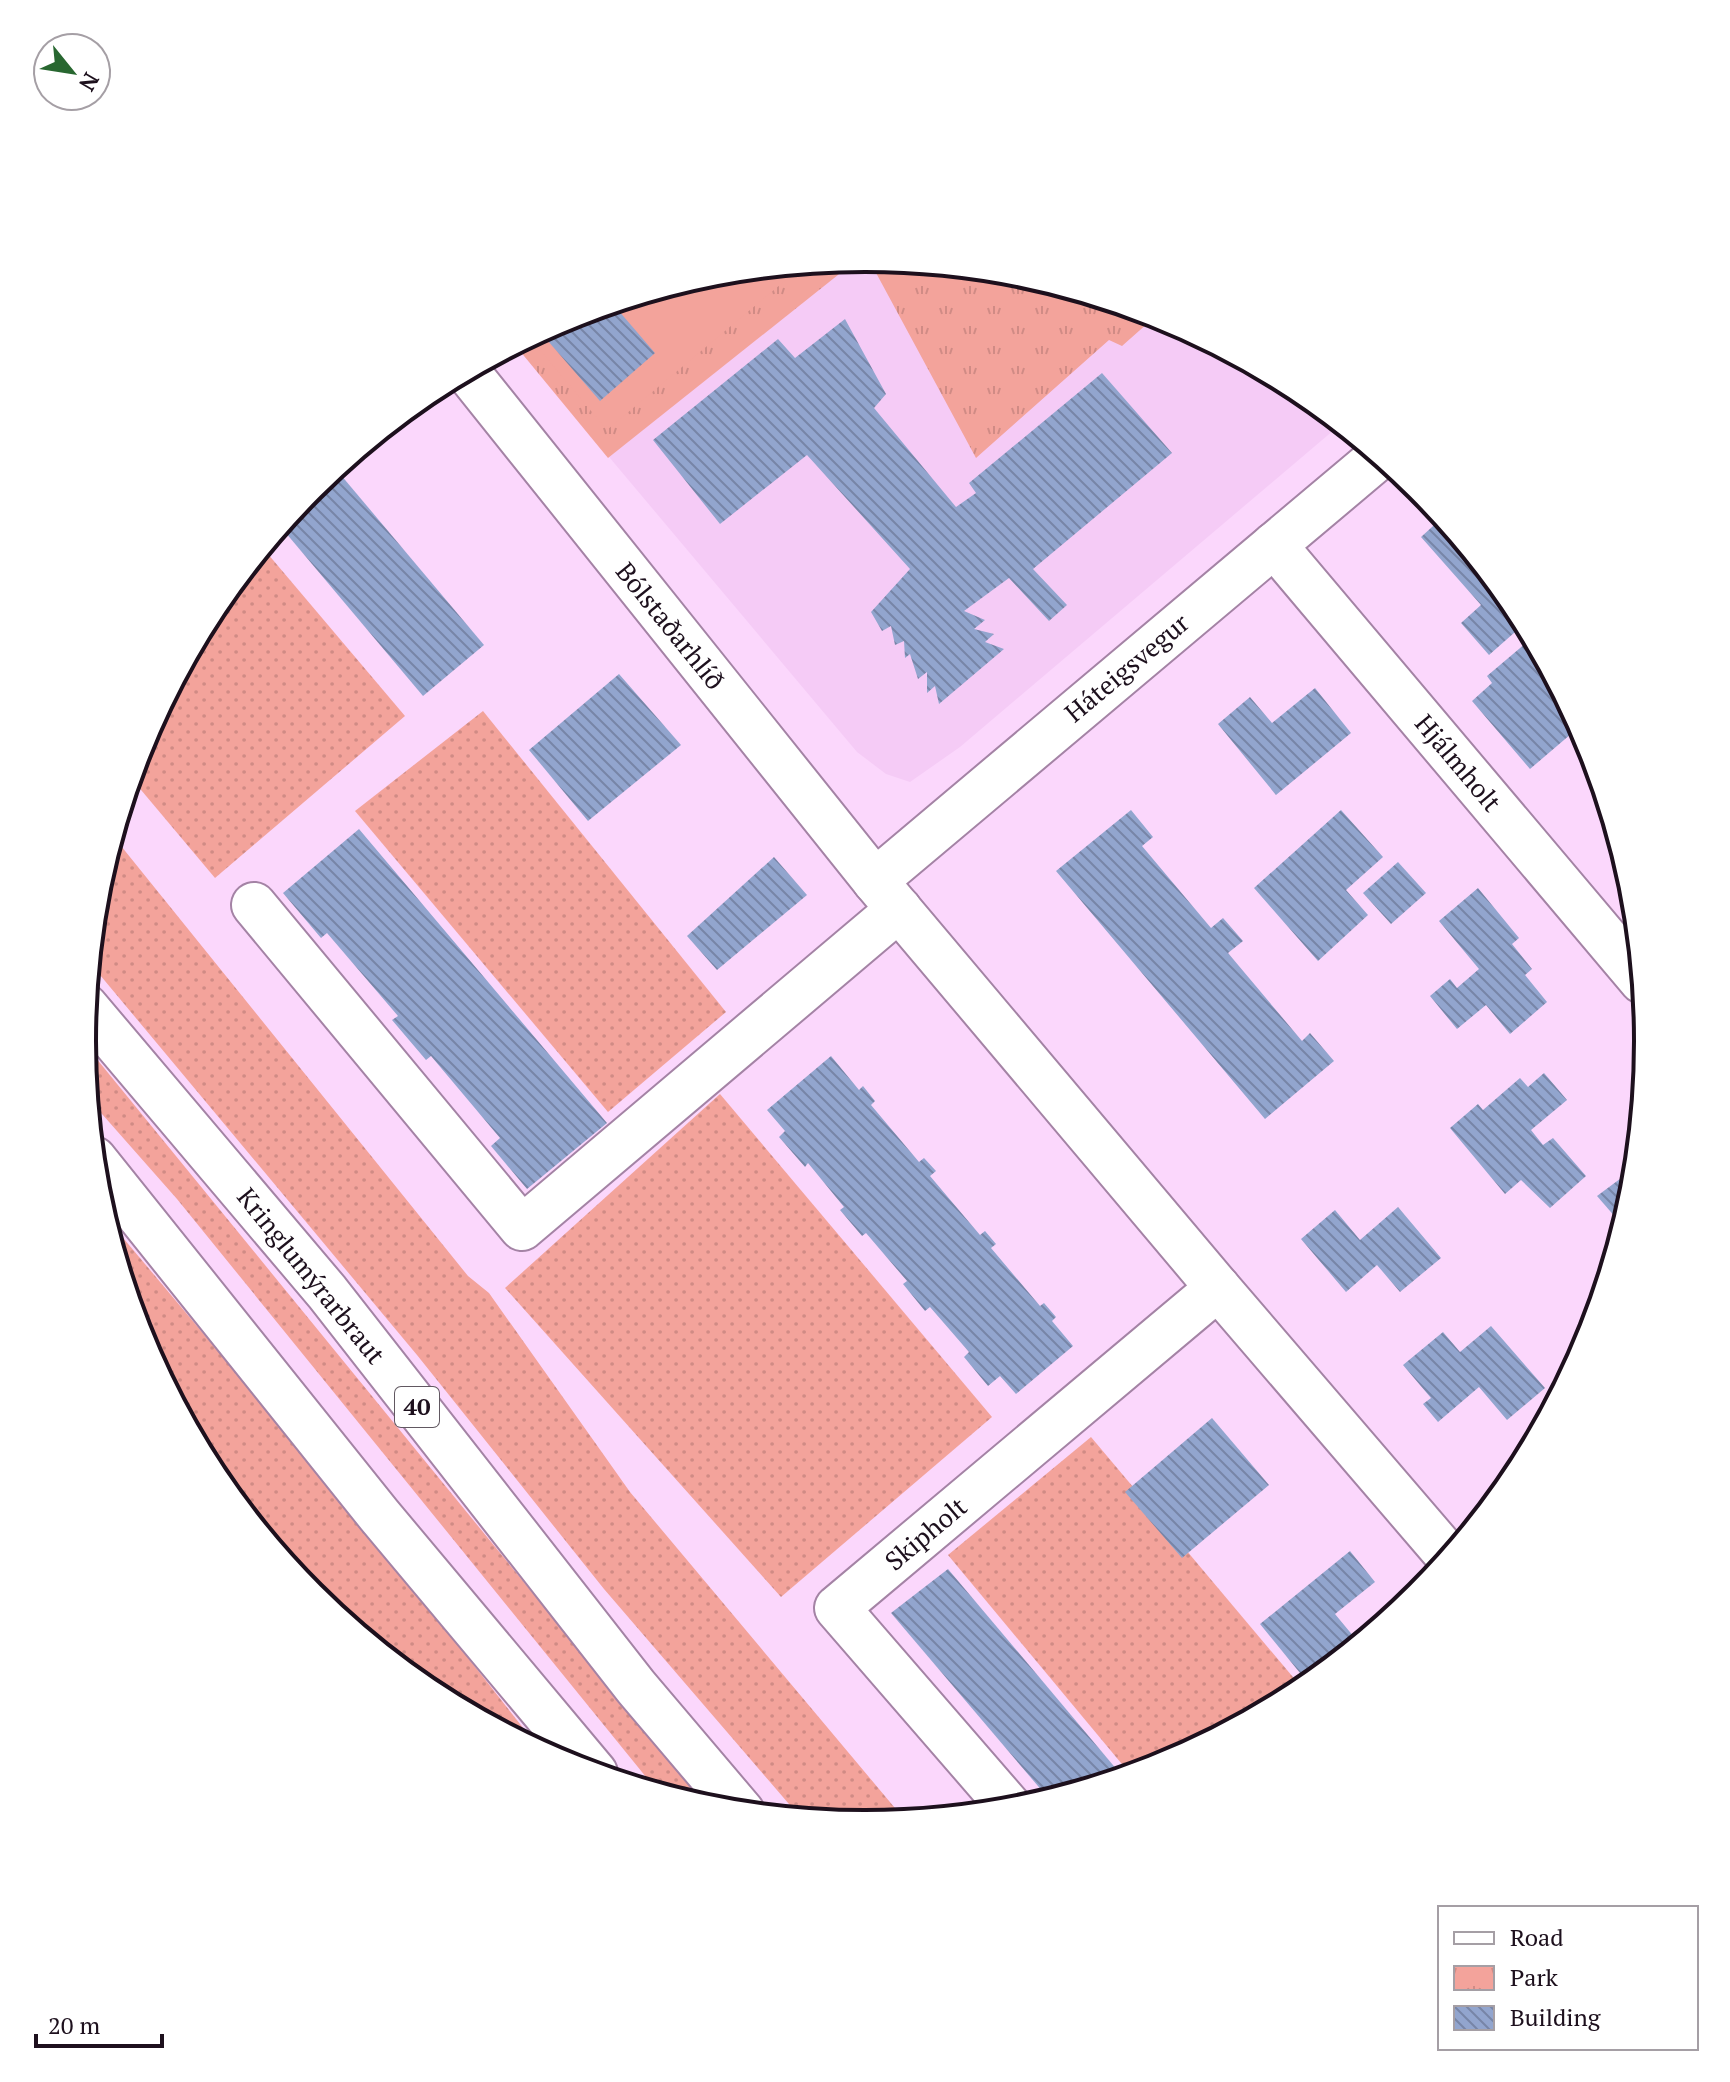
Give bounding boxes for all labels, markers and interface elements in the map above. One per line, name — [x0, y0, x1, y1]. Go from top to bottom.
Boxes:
north arrow — [32, 32, 112, 112]
text: N — [73, 68, 106, 97]
street label: Bólstaðarhlíð — [609, 555, 732, 696]
street label: Háteigsvegur — [1057, 605, 1195, 729]
street label: Hjálmholt — [1408, 707, 1510, 818]
street label: Kringlumýrarbraut — [230, 1180, 393, 1371]
road number: 40 — [395, 1387, 439, 1427]
street label: Skipholt — [877, 1489, 974, 1577]
legend — [1438, 1906, 1698, 2050]
text: Road — [1510, 1921, 1564, 1953]
text: Park — [1510, 1961, 1559, 1993]
scale bar — [36, 1998, 162, 2048]
text: Building — [1510, 2001, 1601, 2033]
text: 20 m — [48, 2009, 100, 2041]

